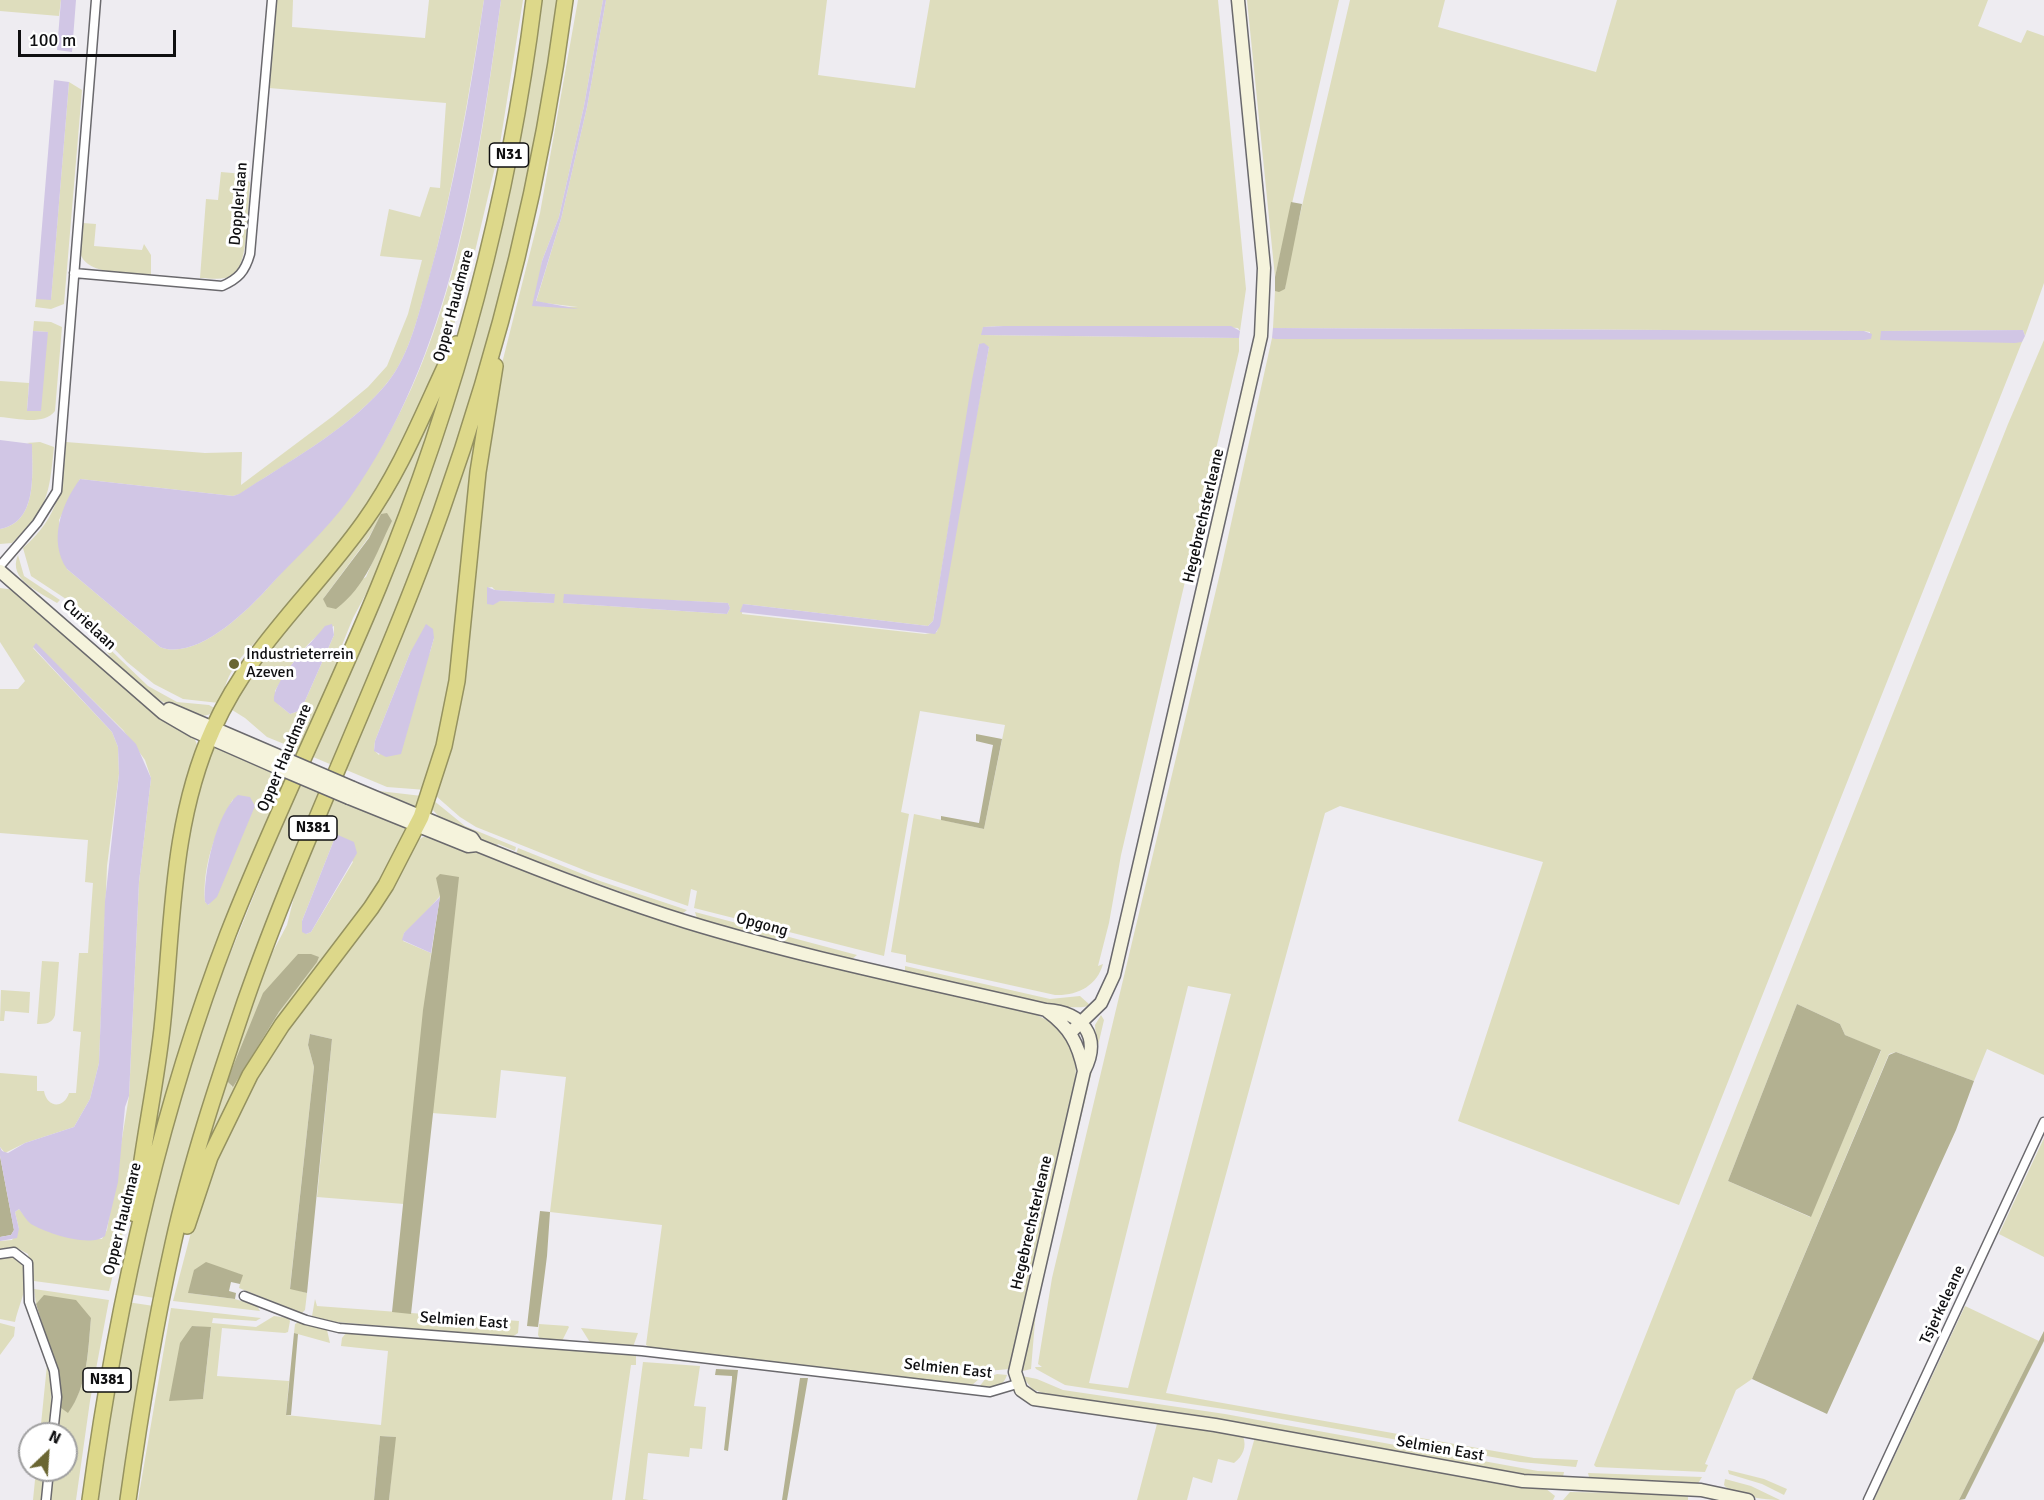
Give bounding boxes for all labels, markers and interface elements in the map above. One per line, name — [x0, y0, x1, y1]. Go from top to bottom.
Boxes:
scale bar — [21, 18, 178, 56]
text: 100 m — [29, 29, 76, 51]
road number: N31 — [490, 143, 528, 167]
street label: Dopplerlaan — [226, 161, 252, 247]
street label: Opper Haudmare — [430, 248, 478, 364]
street label: Hegebrechsterleane — [1179, 447, 1229, 585]
street label: Curielaan — [58, 595, 120, 655]
place label: Industrieterrein Azeven — [246, 645, 354, 683]
marker: Industrieterrein Azeven — [227, 657, 241, 671]
street label: Opper Haudmare — [254, 701, 316, 815]
road number: N381 — [289, 816, 337, 840]
street label: Opgong — [734, 909, 790, 941]
street label: Hegebrechsterleane — [1007, 1154, 1057, 1292]
street label: Opper Haudmare — [100, 1161, 146, 1277]
street label: Tsjerkeleane — [1916, 1262, 1970, 1348]
street label: Selmien East — [419, 1308, 509, 1334]
street label: Selmien East — [903, 1355, 993, 1383]
road number: N381 — [83, 1368, 131, 1392]
north arrow — [18, 1422, 78, 1482]
text: N — [45, 1426, 64, 1449]
street label: Selmien East — [1395, 1432, 1485, 1466]

